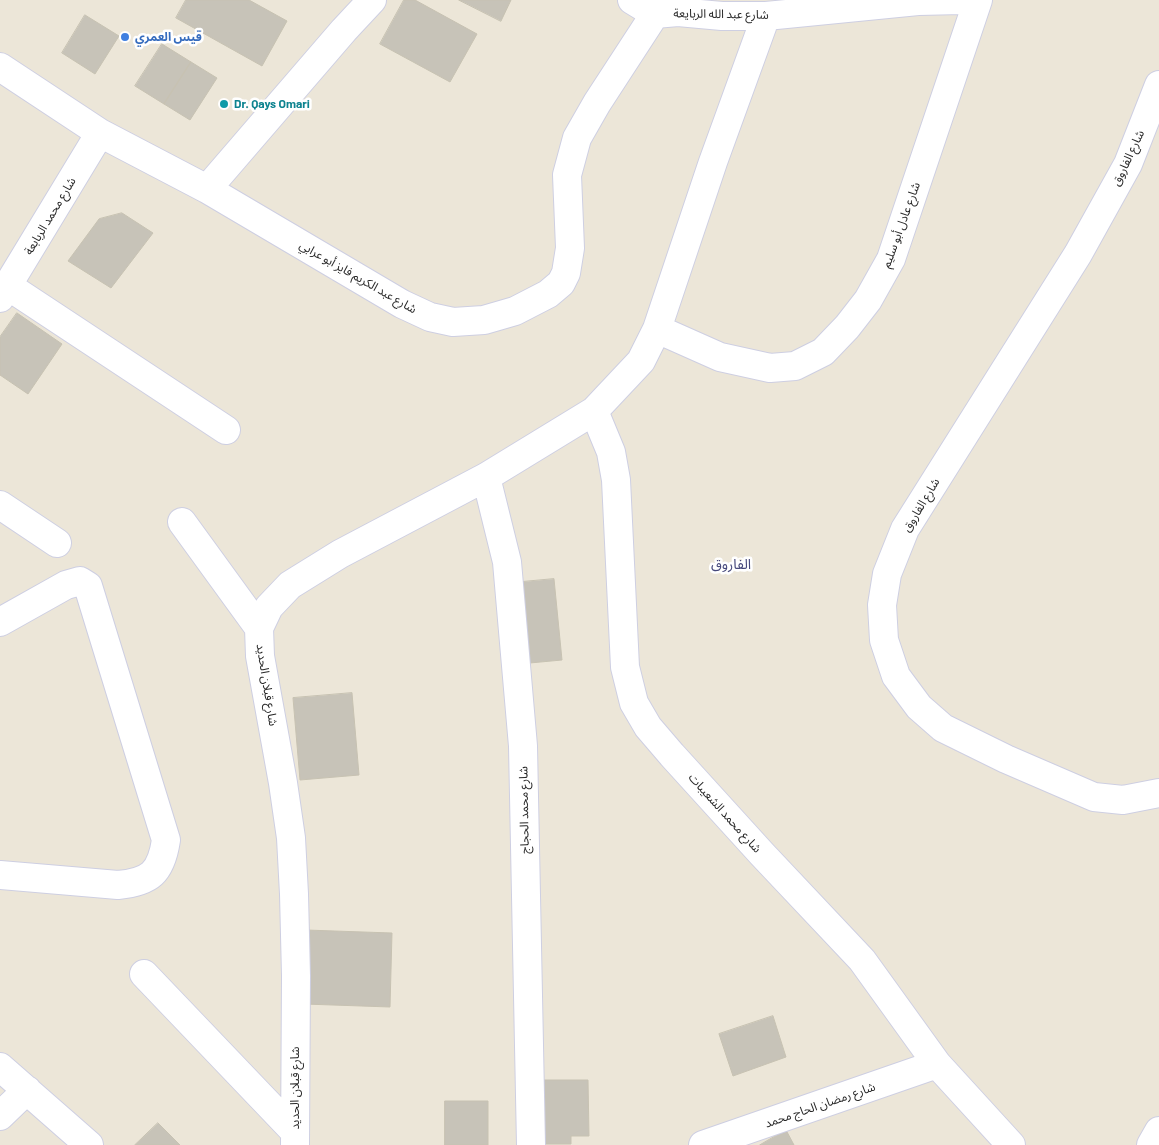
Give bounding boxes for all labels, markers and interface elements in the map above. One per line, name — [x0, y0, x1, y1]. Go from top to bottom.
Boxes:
street label: شارع عبد الله الربايعة — [673, 6, 769, 22]
place label: قيس العمري — [135, 30, 202, 44]
marker: قيس العمري — [119, 31, 131, 43]
place label: Dr. Qays Omari — [234, 97, 310, 111]
marker: Dr. Qays Omari — [218, 98, 230, 110]
street label: شارع الفاروق — [1109, 128, 1147, 188]
street label: شارع محمد الربابعة — [21, 175, 79, 257]
street label: شارع عادل أبو سليم — [879, 180, 923, 270]
street label: شارع عبد الكريم فايز أبو عرابي — [297, 238, 419, 316]
street label: شارع الفاروق — [899, 475, 943, 535]
district label: الفاروق — [711, 556, 751, 572]
street label: شارع قبلان الحديد — [253, 643, 281, 727]
street label: شارع محمد الحجاج — [516, 766, 532, 854]
street label: شارع محمد الشعيبات — [686, 770, 764, 856]
street label: شارع قبلان الحديد — [288, 1046, 302, 1130]
street label: شارع رمضان الحاج محمد — [763, 1079, 877, 1131]

